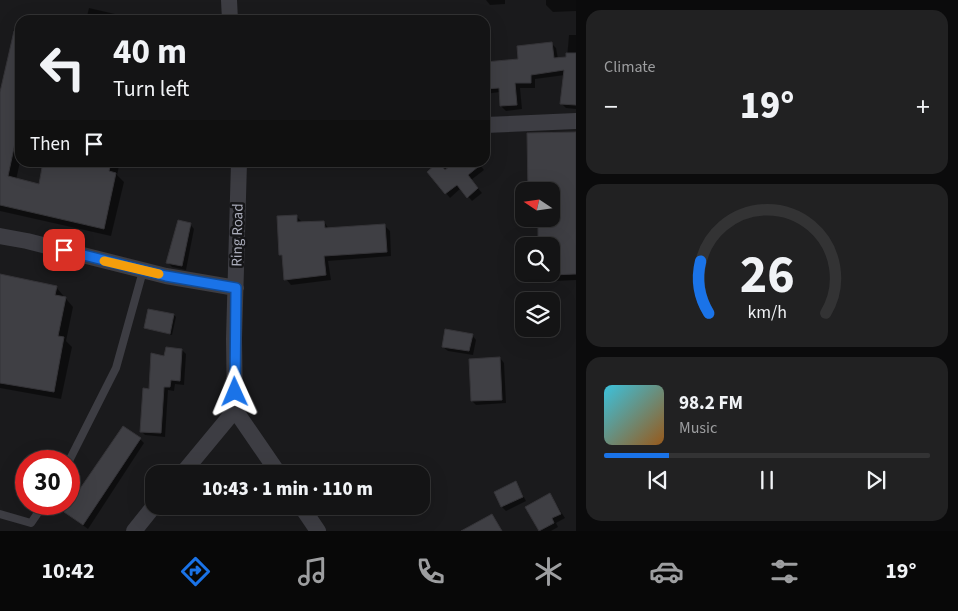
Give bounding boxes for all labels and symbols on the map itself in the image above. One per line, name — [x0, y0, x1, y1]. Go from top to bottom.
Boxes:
north arrow — [515, 182, 560, 228]
street label: Ring Road — [226, 203, 249, 267]
pin — [43, 229, 85, 271]
position arrow — [208, 365, 260, 417]
speed limit sign: 30 — [15, 450, 80, 515]

